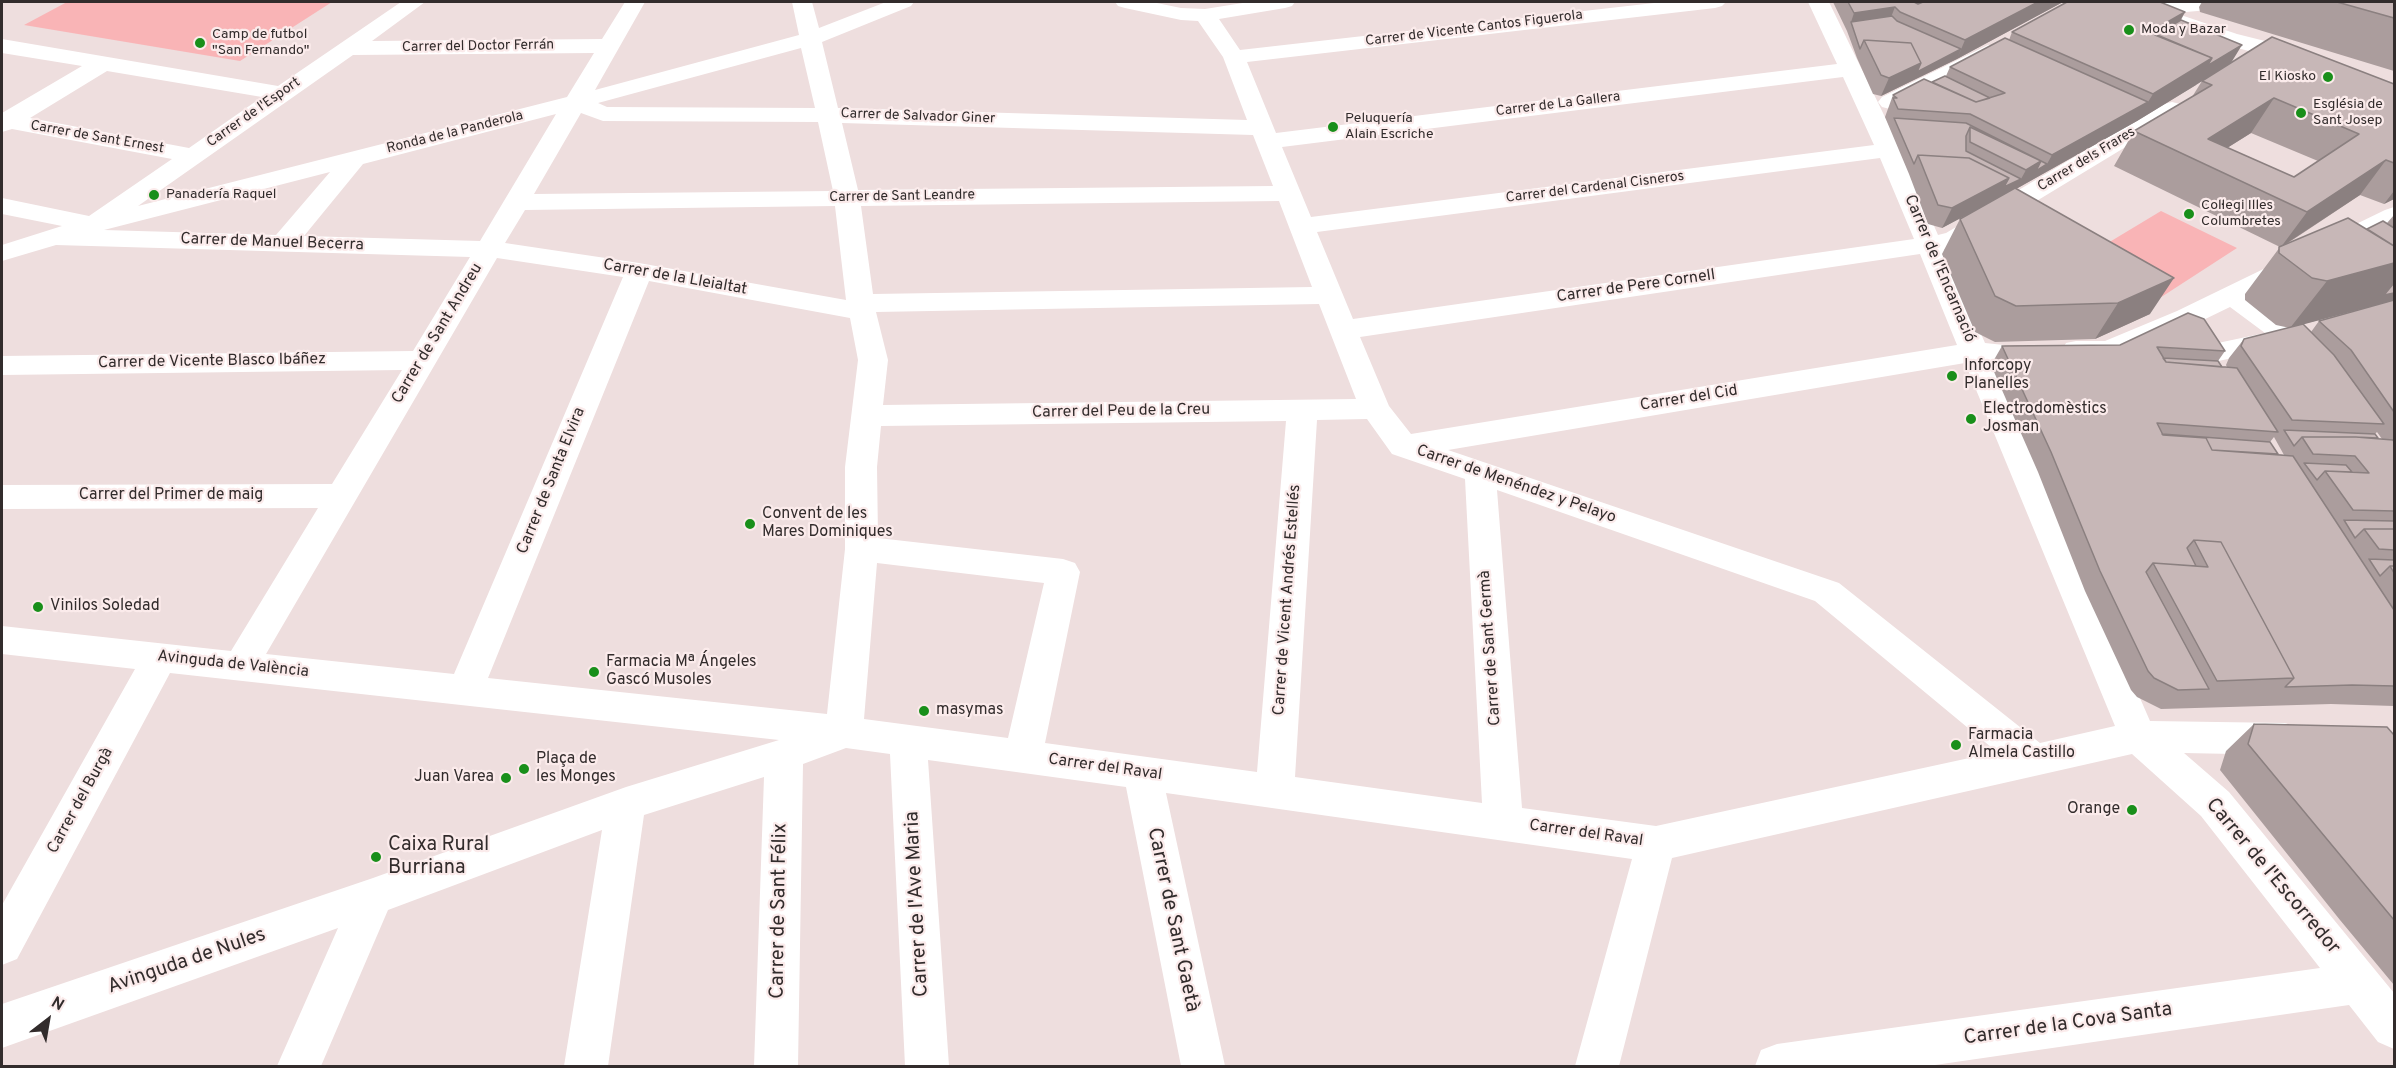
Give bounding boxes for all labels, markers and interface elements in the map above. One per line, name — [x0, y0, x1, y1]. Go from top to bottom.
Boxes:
street label: Carrer de Vicente Cantos Figuerola — [1364, 7, 1584, 51]
place label: Moda y Bazar — [2141, 22, 2226, 38]
marker: Moda y Bazar — [2122, 23, 2136, 37]
place label: Camp de futbol "San Fernando" — [212, 27, 309, 60]
marker: Camp de futbol "San Fernando" — [193, 36, 207, 50]
street label: Carrer del Doctor Ferrán — [402, 37, 554, 57]
place label: El Kiosko — [2259, 69, 2316, 85]
marker: El Kiosko — [2321, 70, 2335, 84]
street label: Carrer de l'Esport — [204, 74, 304, 152]
street label: Carrer de La Gallera — [1495, 89, 1621, 121]
place label: Església de Sant Josep — [2313, 97, 2383, 130]
street label: Carrer de Salvador Giner — [840, 106, 996, 128]
marker: Església de Sant Josep — [2294, 106, 2308, 120]
street label: Ronda de la Panderola — [385, 108, 525, 158]
place label: Peluquería Alain Escriche — [1345, 111, 1433, 144]
street label: Carrer de Sant Ernest — [29, 118, 165, 158]
marker: Peluquería Alain Escriche — [1326, 120, 1340, 134]
street label: Carrer dels Frares — [2035, 124, 2139, 196]
street label: Carrer del Cardenal Cisneros — [1505, 169, 1685, 207]
place label: Panadería Raquel — [166, 187, 276, 203]
street label: Carrer de Sant Leandre — [829, 187, 975, 207]
marker: Panadería Raquel — [147, 188, 161, 202]
street label: Carrer de l'Encarnació — [1899, 192, 1979, 346]
place label: Col·legi Illes Columbretes — [2201, 198, 2281, 231]
marker: Col·legi Illes Columbretes — [2182, 207, 2196, 221]
street label: Carrer de Manuel Becerra — [180, 230, 364, 256]
street label: Carrer de la Lleialtat — [601, 256, 749, 300]
street label: Carrer de Sant Andreu — [388, 260, 488, 408]
street label: Carrer de Pere Cornell — [1556, 266, 1716, 308]
street label: Carrer de Vicente Blasco Ibáñez — [98, 350, 326, 374]
place label: Inforcopy Planelles — [1964, 357, 2032, 395]
marker: Inforcopy Planelles — [1945, 369, 1959, 383]
street label: Carrer del Cid — [1639, 382, 1739, 416]
place label: Electrodomèstics Josman — [1983, 400, 2107, 438]
street label: Carrer del Peu de la Creu — [1032, 401, 1210, 423]
street label: Carrer de Santa Elvira — [514, 405, 590, 557]
marker: Electrodomèstics Josman — [1964, 412, 1978, 426]
street label: Carrer de Menéndez y Pelayo — [1414, 442, 1618, 528]
street label: Carrer de Vicent Andrés Estellés — [1270, 484, 1306, 716]
street label: Carrer del Primer de maig — [79, 486, 263, 506]
place label: Convent de les Mares Dominiques — [762, 505, 893, 543]
marker: Convent de les Mares Dominiques — [743, 517, 757, 531]
street label: Carrer de Sant Germà — [1476, 570, 1506, 726]
place label: Vinilos Soledad — [50, 597, 160, 617]
marker: Vinilos Soledad — [31, 600, 45, 614]
street label: Avinguda de València — [156, 647, 310, 683]
place label: Farmacia Mª Ángeles Gascó Musoles — [606, 653, 757, 691]
marker: Farmacia Mª Ángeles Gascó Musoles — [587, 665, 601, 679]
place label: masymas — [936, 701, 1003, 721]
marker: masymas — [917, 704, 931, 718]
place label: Farmacia Almela Castillo — [1968, 726, 2075, 764]
marker: Farmacia Almela Castillo — [1949, 738, 1963, 752]
street label: Carrer del Burgà — [44, 745, 118, 857]
place label: Plaça de les Monges — [536, 750, 616, 788]
street label: Carrer del Raval — [1047, 751, 1163, 785]
marker: Plaça de les Monges — [517, 762, 531, 776]
place label: Juan Varea — [414, 768, 494, 788]
marker: Juan Varea — [499, 771, 513, 785]
street label: Carrer de l'Escorredor — [2200, 794, 2344, 960]
place label: Orange — [2067, 800, 2120, 820]
marker: Orange — [2125, 803, 2139, 817]
street label: Carrer de l'Ave Maria — [901, 810, 935, 998]
street label: Carrer del Raval — [1528, 817, 1644, 851]
street label: Carrer de Sant Félix — [766, 823, 794, 999]
street label: Carrer de Sant Gaetà — [1141, 826, 1203, 1014]
place label: Caixa Rural Burriana — [388, 834, 489, 881]
marker: Caixa Rural Burriana — [369, 850, 383, 864]
street label: Avinguda de Nules — [105, 924, 269, 1000]
north arrow — [18, 990, 78, 1050]
text: N — [47, 993, 67, 1016]
street label: Carrer de la Cova Santa — [1962, 999, 2174, 1051]

